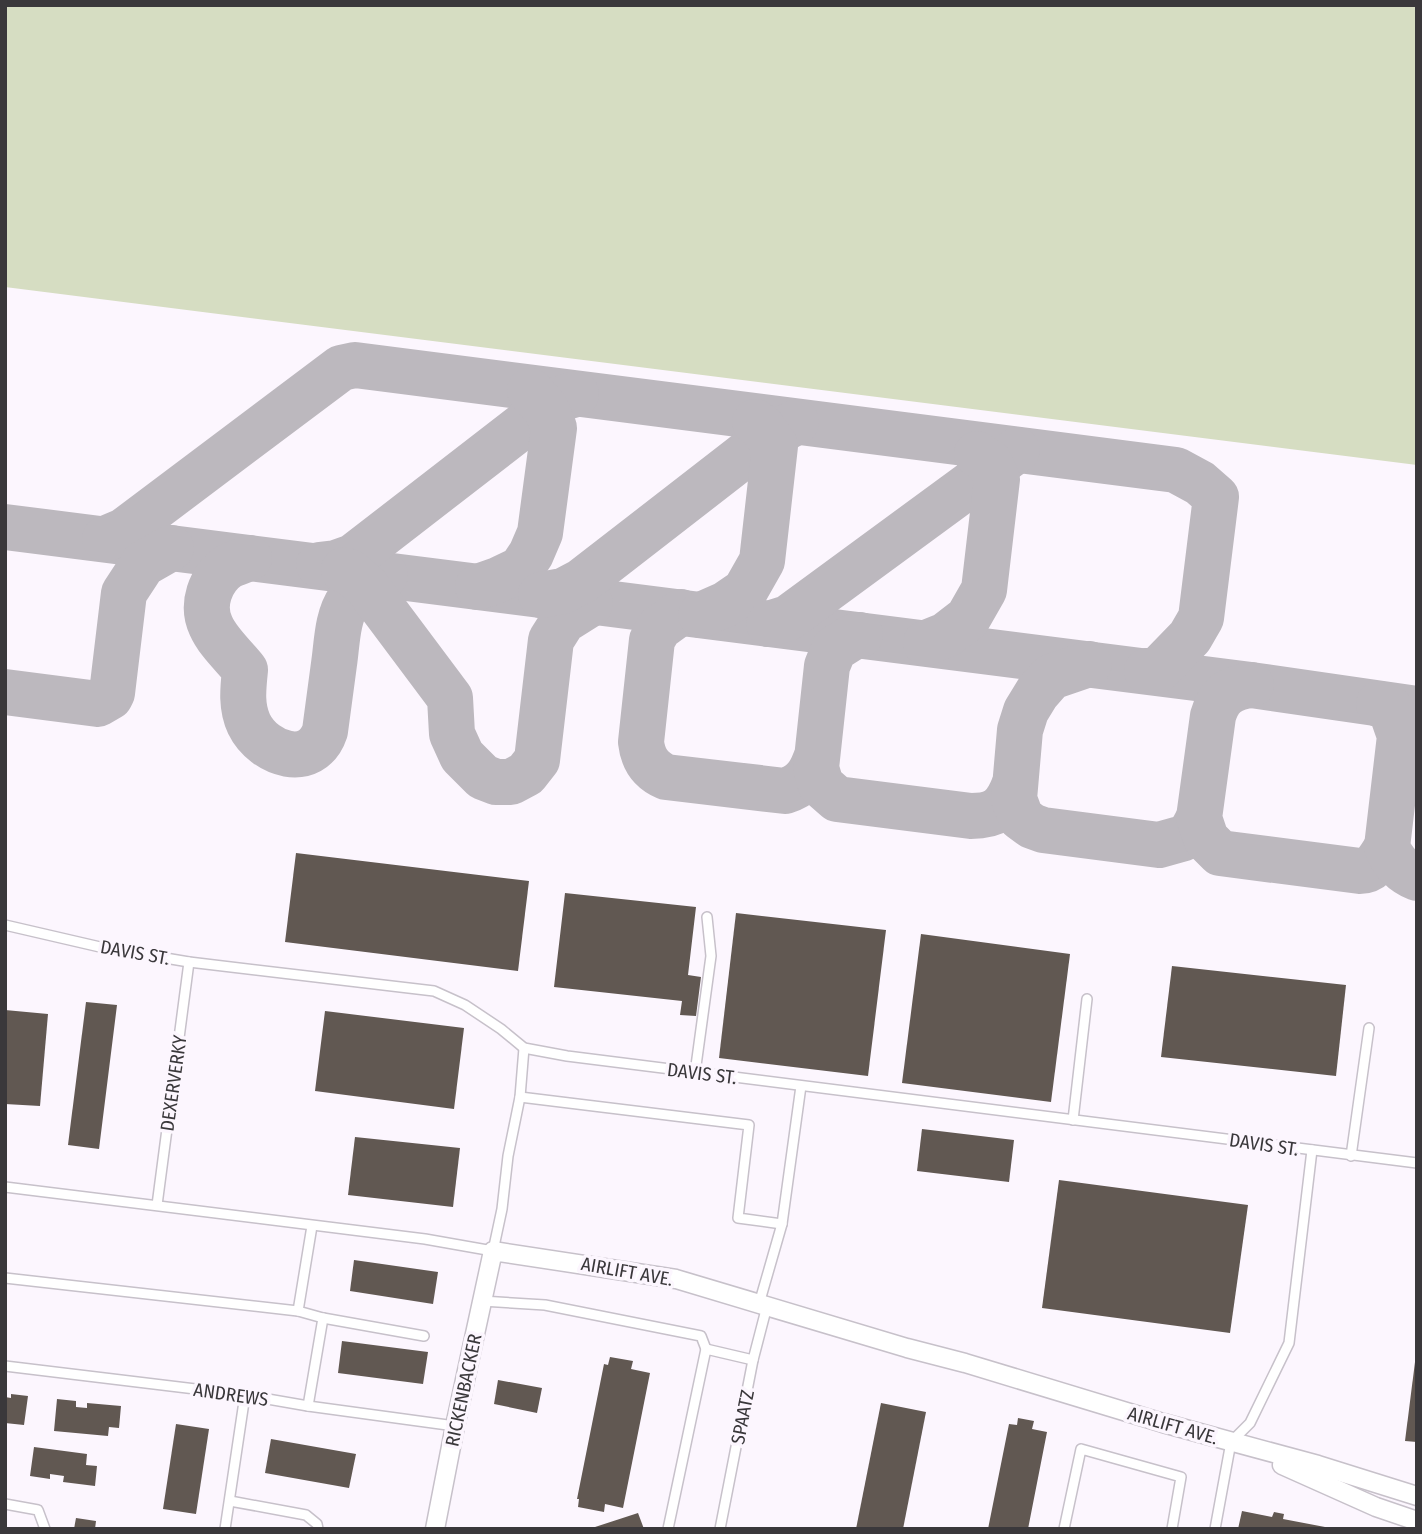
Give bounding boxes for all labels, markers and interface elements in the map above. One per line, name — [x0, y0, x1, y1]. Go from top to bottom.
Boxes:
street label: DAVIS ST. — [99, 935, 171, 970]
street label: DEXERVERKY — [155, 1033, 192, 1133]
street label: DAVIS ST. — [666, 1058, 738, 1089]
street label: DAVIS ST. — [1228, 1128, 1300, 1161]
street label: AIRLIFT AVE. — [579, 1252, 675, 1291]
street label: RICKENBACKER — [440, 1332, 487, 1449]
street label: ANDREWS — [192, 1378, 270, 1411]
street label: SPAATZ — [726, 1388, 759, 1446]
street label: AIRLIFT AVE. — [1125, 1402, 1221, 1449]

